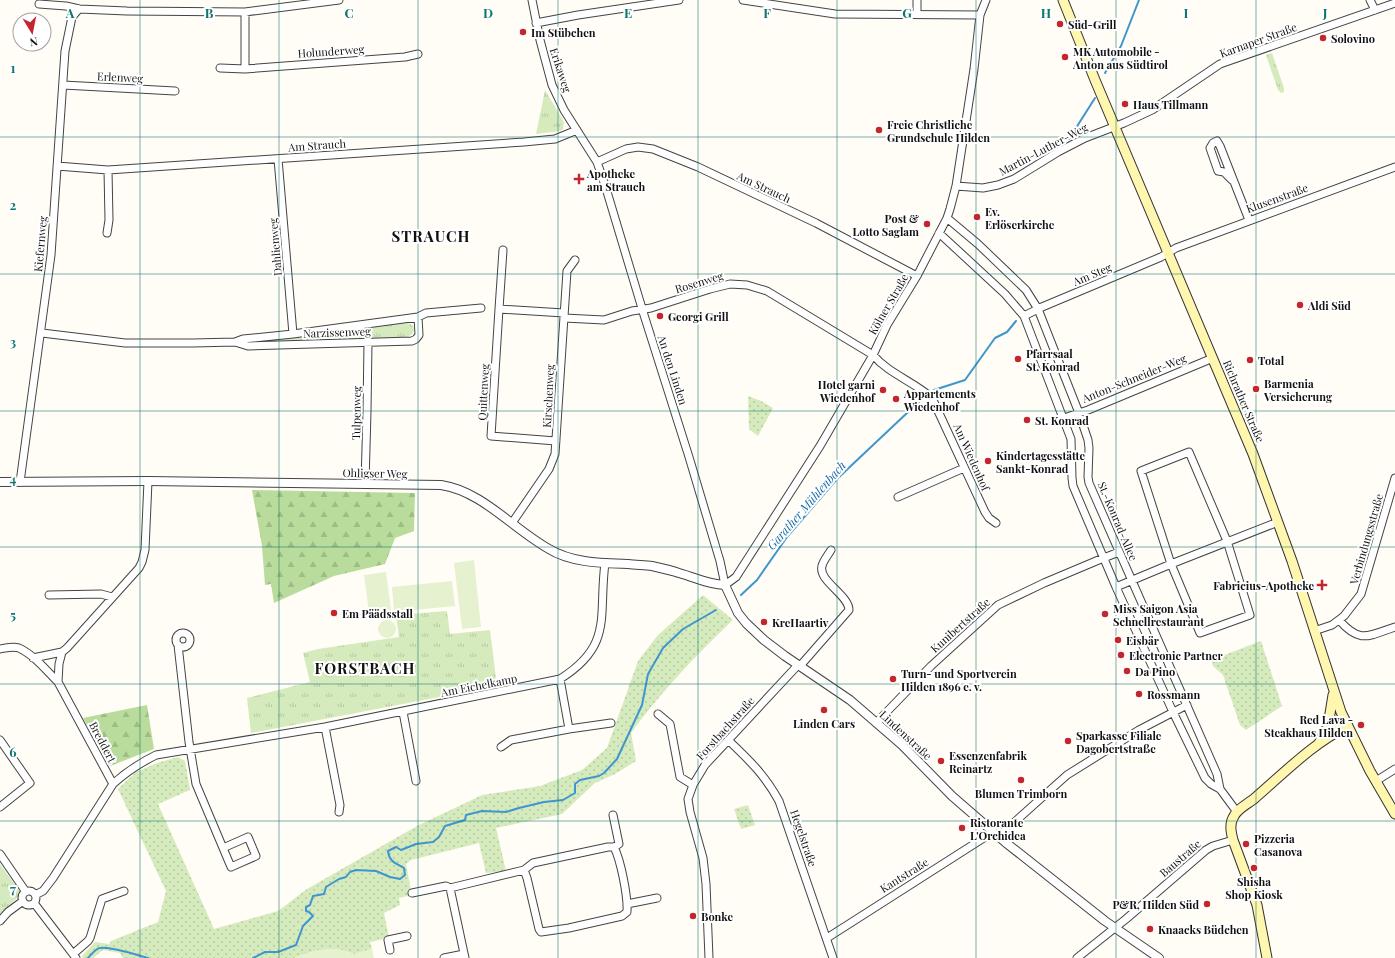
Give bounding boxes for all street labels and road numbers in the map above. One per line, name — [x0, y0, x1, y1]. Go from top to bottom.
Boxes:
street label: Karnaper Straße — [1217, 19, 1299, 61]
street label: Holunderweg — [297, 41, 365, 61]
street label: Erikaweg — [547, 46, 575, 94]
street label: Erlenweg — [97, 68, 144, 86]
street label: Martin-Luther-Weg — [996, 119, 1090, 179]
street label: Am Strauch — [287, 135, 347, 155]
street label: Am Strauch — [734, 168, 794, 206]
street label: Klusenstraße — [1244, 180, 1310, 216]
street label: Kiefernweg — [30, 215, 50, 273]
street label: Dahlienweg — [265, 217, 285, 277]
street label: Am Steg — [1069, 259, 1114, 289]
street label: Rosenweg — [673, 267, 725, 296]
street label: Kölner Straße — [865, 270, 912, 337]
street label: Narzissenweg — [303, 323, 371, 341]
street label: An den Linden — [654, 332, 691, 407]
street label: Anton-Schneider-Weg — [1079, 350, 1188, 406]
street label: Richrather Straße — [1220, 358, 1268, 445]
street label: Quittenweg — [474, 363, 492, 421]
street label: Kirschenweg — [539, 364, 557, 428]
street label: Tulpenweg — [348, 386, 364, 440]
street label: Am Wiedenhof — [950, 420, 994, 494]
street label: Ohligser Weg — [343, 465, 408, 481]
street label: St.-Konrad-Allee — [1095, 479, 1142, 563]
street label: Verbindungsstraße — [1346, 492, 1386, 587]
street label: Kunibertstraße — [927, 594, 993, 656]
street label: Am Eichelkamp — [439, 670, 518, 700]
street label: Forstbachstraße — [693, 693, 758, 763]
street label: Lindenstraße — [877, 707, 936, 763]
street label: Breddert — [86, 719, 120, 765]
street label: Hegelstraße — [787, 808, 821, 869]
street label: Baustraße — [1156, 836, 1204, 880]
street label: Kantstraße — [877, 854, 931, 896]

